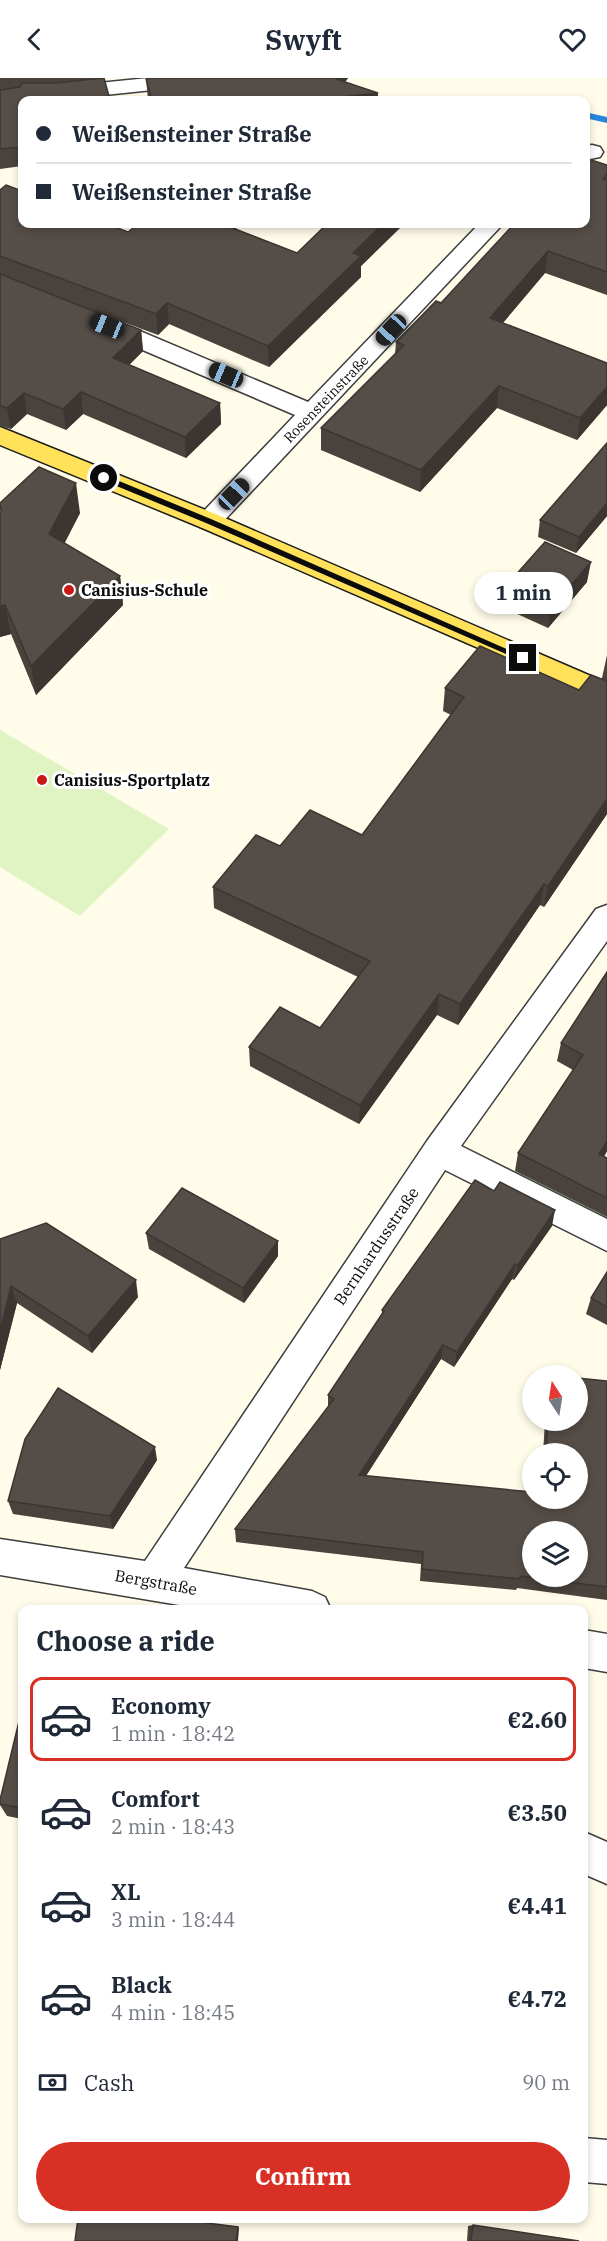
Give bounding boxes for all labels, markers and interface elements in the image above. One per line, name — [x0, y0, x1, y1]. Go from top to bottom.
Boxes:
text: Swyft — [265, 22, 342, 57]
icon: back — [18, 23, 51, 56]
icon: heart — [556, 23, 589, 56]
text: Weißensteiner Straße — [72, 119, 312, 148]
text: Weißensteiner Straße — [72, 177, 312, 206]
car — [87, 311, 127, 341]
car — [372, 311, 410, 349]
street label: Rosensteinstraße — [280, 351, 372, 447]
car — [206, 360, 246, 390]
route start — [90, 464, 117, 491]
car — [215, 475, 253, 513]
callout: 1 min — [474, 571, 572, 613]
text: 1 min — [496, 579, 552, 606]
place label: Canisius-Schule — [81, 580, 208, 600]
marker: Canisius-Schule — [62, 583, 76, 597]
route end — [509, 644, 536, 671]
place label: Canisius-Sportplatz — [54, 770, 210, 790]
marker: Canisius-Sportplatz — [35, 773, 49, 787]
street label: Bernhardusstraße — [329, 1183, 423, 1309]
north arrow — [522, 1365, 588, 1431]
map controls — [522, 1365, 588, 1587]
button: locate — [522, 1443, 588, 1509]
button: layers — [522, 1521, 588, 1587]
street label: Bergstraße — [113, 1565, 199, 1599]
text: Choose a ride — [36, 1623, 215, 1658]
text: Economy — [111, 1691, 211, 1720]
icon: car — [39, 1692, 93, 1746]
text: €2.60 — [508, 1705, 567, 1734]
text: 1 min · 18:42 — [111, 1720, 235, 1747]
text: Comfort — [111, 1784, 200, 1813]
icon: car — [39, 1785, 93, 1839]
text: €3.50 — [508, 1798, 567, 1827]
text: 2 min · 18:43 — [111, 1813, 235, 1840]
text: XL — [111, 1877, 141, 1906]
icon: car — [39, 1878, 93, 1932]
text: €4.41 — [508, 1891, 567, 1920]
text: 3 min · 18:44 — [111, 1906, 235, 1933]
text: Black — [111, 1970, 172, 1999]
icon: car — [39, 1971, 93, 2025]
text: €4.72 — [508, 1984, 567, 2013]
text: 4 min · 18:45 — [111, 1999, 235, 2026]
icon: cash — [36, 2066, 69, 2099]
text: Cash — [84, 2068, 135, 2097]
text: 90 m — [522, 2069, 570, 2096]
button: Confirm — [36, 2142, 570, 2211]

